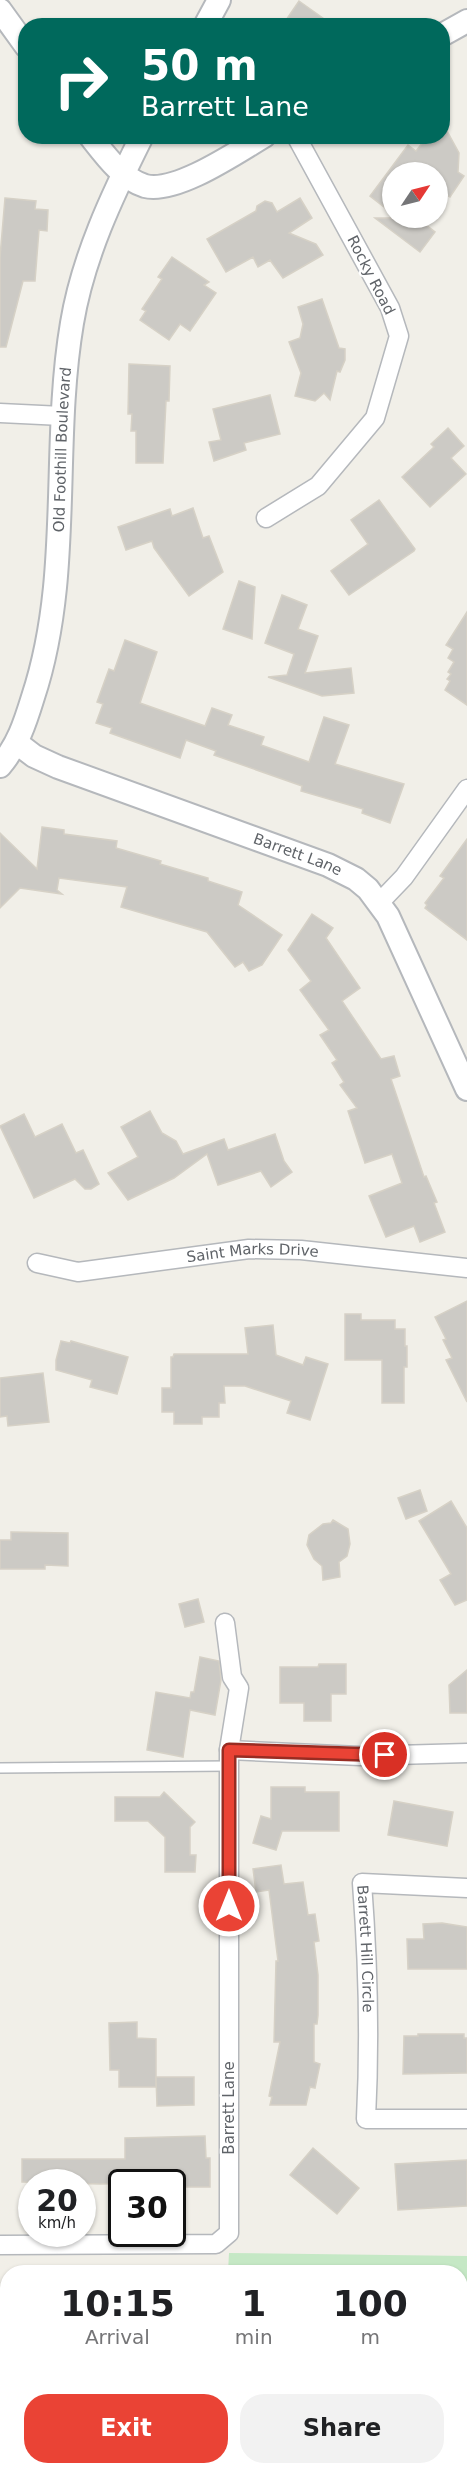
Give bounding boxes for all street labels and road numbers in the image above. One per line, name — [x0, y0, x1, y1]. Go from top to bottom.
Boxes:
street label: Rocky Road — [343, 232, 399, 318]
street label: Old Foothill Boulevard — [50, 366, 75, 533]
street label: Barrett Lane — [251, 830, 345, 880]
street label: Saint Marks Drive — [185, 1240, 320, 1266]
street label: Barrett Hill Circle — [353, 1884, 377, 2013]
street label: Barrett Lane — [220, 2061, 238, 2155]

